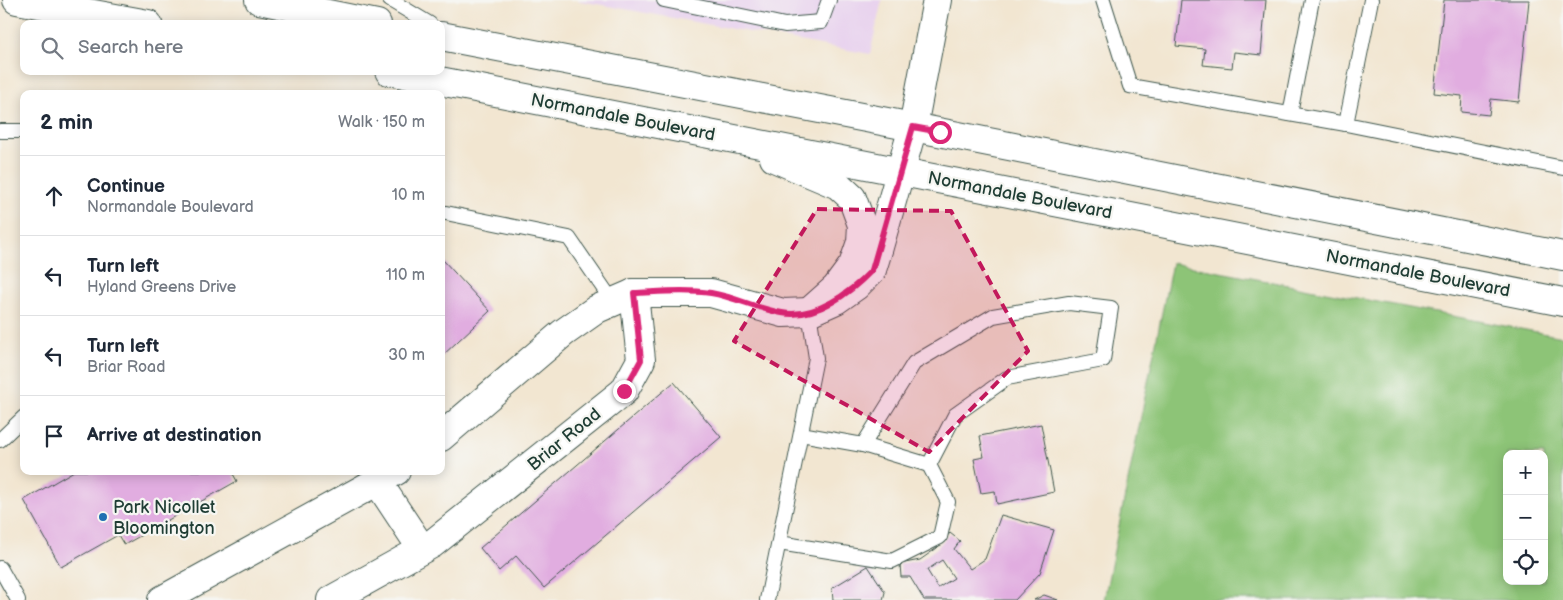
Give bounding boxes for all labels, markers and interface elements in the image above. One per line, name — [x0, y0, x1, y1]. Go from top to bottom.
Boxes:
search box — [20, 20, 445, 75]
icon: search — [38, 34, 66, 62]
text: Search here — [78, 36, 183, 59]
street label: Normandale Boulevard — [529, 89, 717, 146]
text: 2 min — [40, 110, 93, 135]
text: Walk · 150 m — [338, 113, 425, 132]
route start — [929, 121, 952, 144]
street label: Normandale Boulevard — [926, 167, 1114, 224]
text: Continue — [87, 175, 165, 198]
icon: ahead — [40, 182, 68, 210]
text: 10 m — [392, 186, 425, 205]
text: Normandale Boulevard — [87, 198, 254, 217]
street label: Normandale Boulevard — [1324, 245, 1512, 302]
text: Turn left — [87, 255, 159, 278]
icon: left — [40, 262, 68, 290]
text: 110 m — [386, 266, 425, 285]
text: Hyland Greens Drive — [87, 278, 236, 297]
text: Turn left — [87, 335, 159, 358]
icon: left — [40, 342, 68, 370]
text: 30 m — [388, 346, 425, 365]
text: Briar Road — [87, 358, 165, 377]
route end — [613, 380, 636, 403]
street label: Briar Road — [523, 403, 605, 475]
icon: arrive — [40, 422, 68, 450]
text: Arrive at destination — [87, 424, 262, 447]
map controls — [1503, 450, 1548, 585]
button: + — [1503, 450, 1548, 495]
button: − — [1503, 495, 1548, 540]
place label: Park Nicollet Bloomington — [113, 497, 216, 539]
marker: Park Nicollet Bloomington — [97, 511, 109, 523]
button: locate — [1503, 540, 1548, 585]

